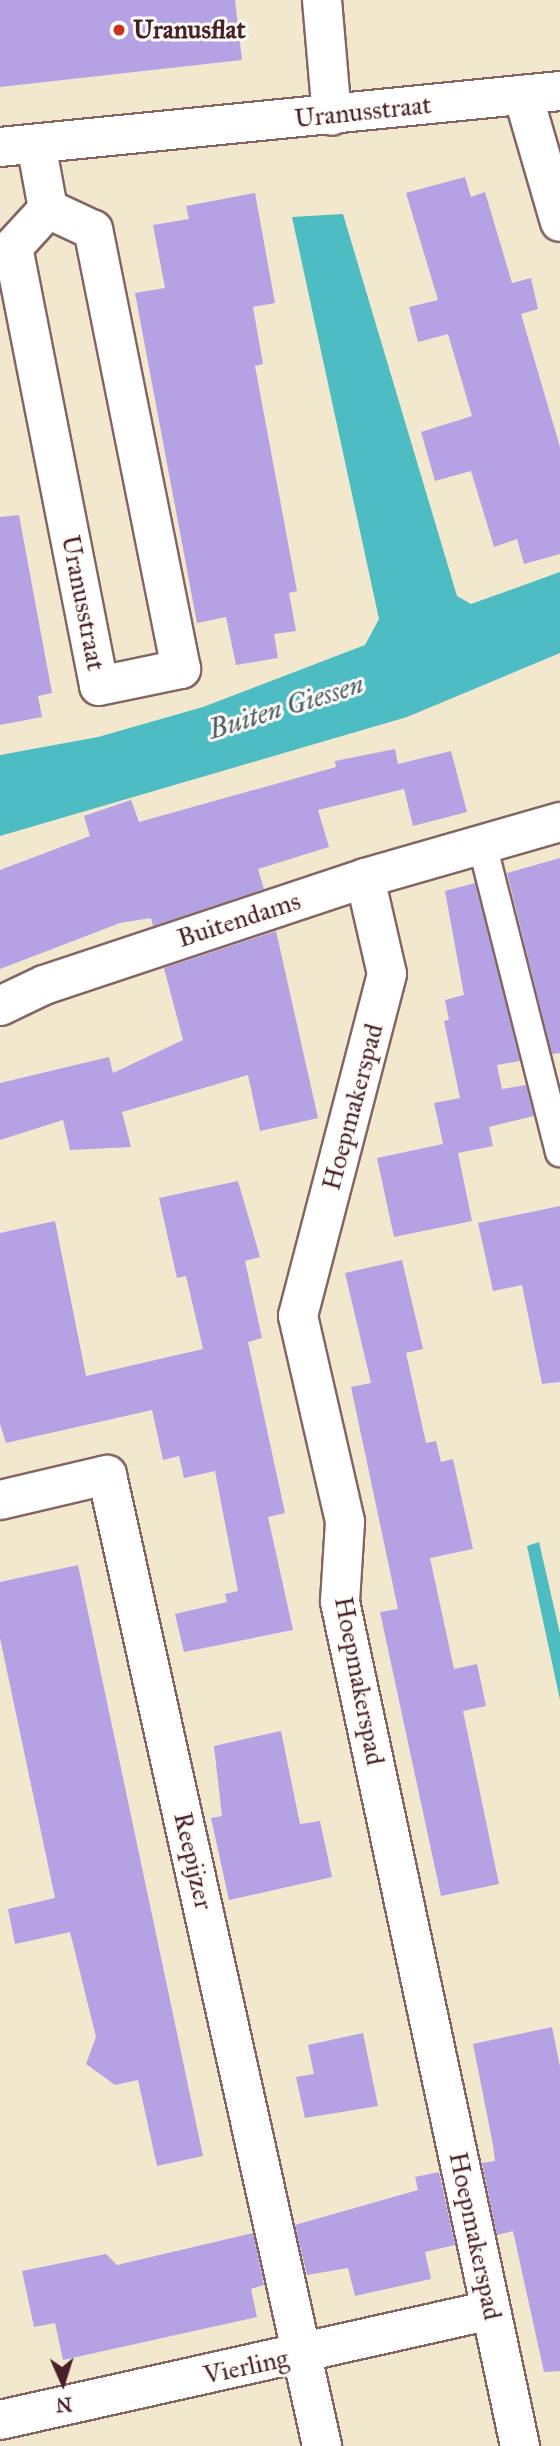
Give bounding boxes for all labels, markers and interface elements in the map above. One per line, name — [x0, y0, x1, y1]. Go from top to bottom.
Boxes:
place label: Uranusflat — [133, 14, 246, 46]
marker: Uranusflat — [111, 22, 127, 38]
street label: Uranusstraat — [293, 89, 433, 135]
street label: Uranusstraat — [55, 533, 111, 673]
water label: Buiten Giessen — [204, 667, 368, 747]
street label: Buitendams — [174, 885, 304, 955]
street label: Hoepmakerspad — [316, 1020, 390, 1194]
street label: Hoepmakerspad — [327, 1594, 391, 1768]
street label: Reepijzer — [167, 1809, 219, 1913]
street label: Hoepmakerspad — [442, 2149, 508, 2323]
street label: Vierling — [201, 2343, 291, 2391]
north arrow — [28, 2348, 98, 2418]
text: N — [55, 2393, 73, 2416]

